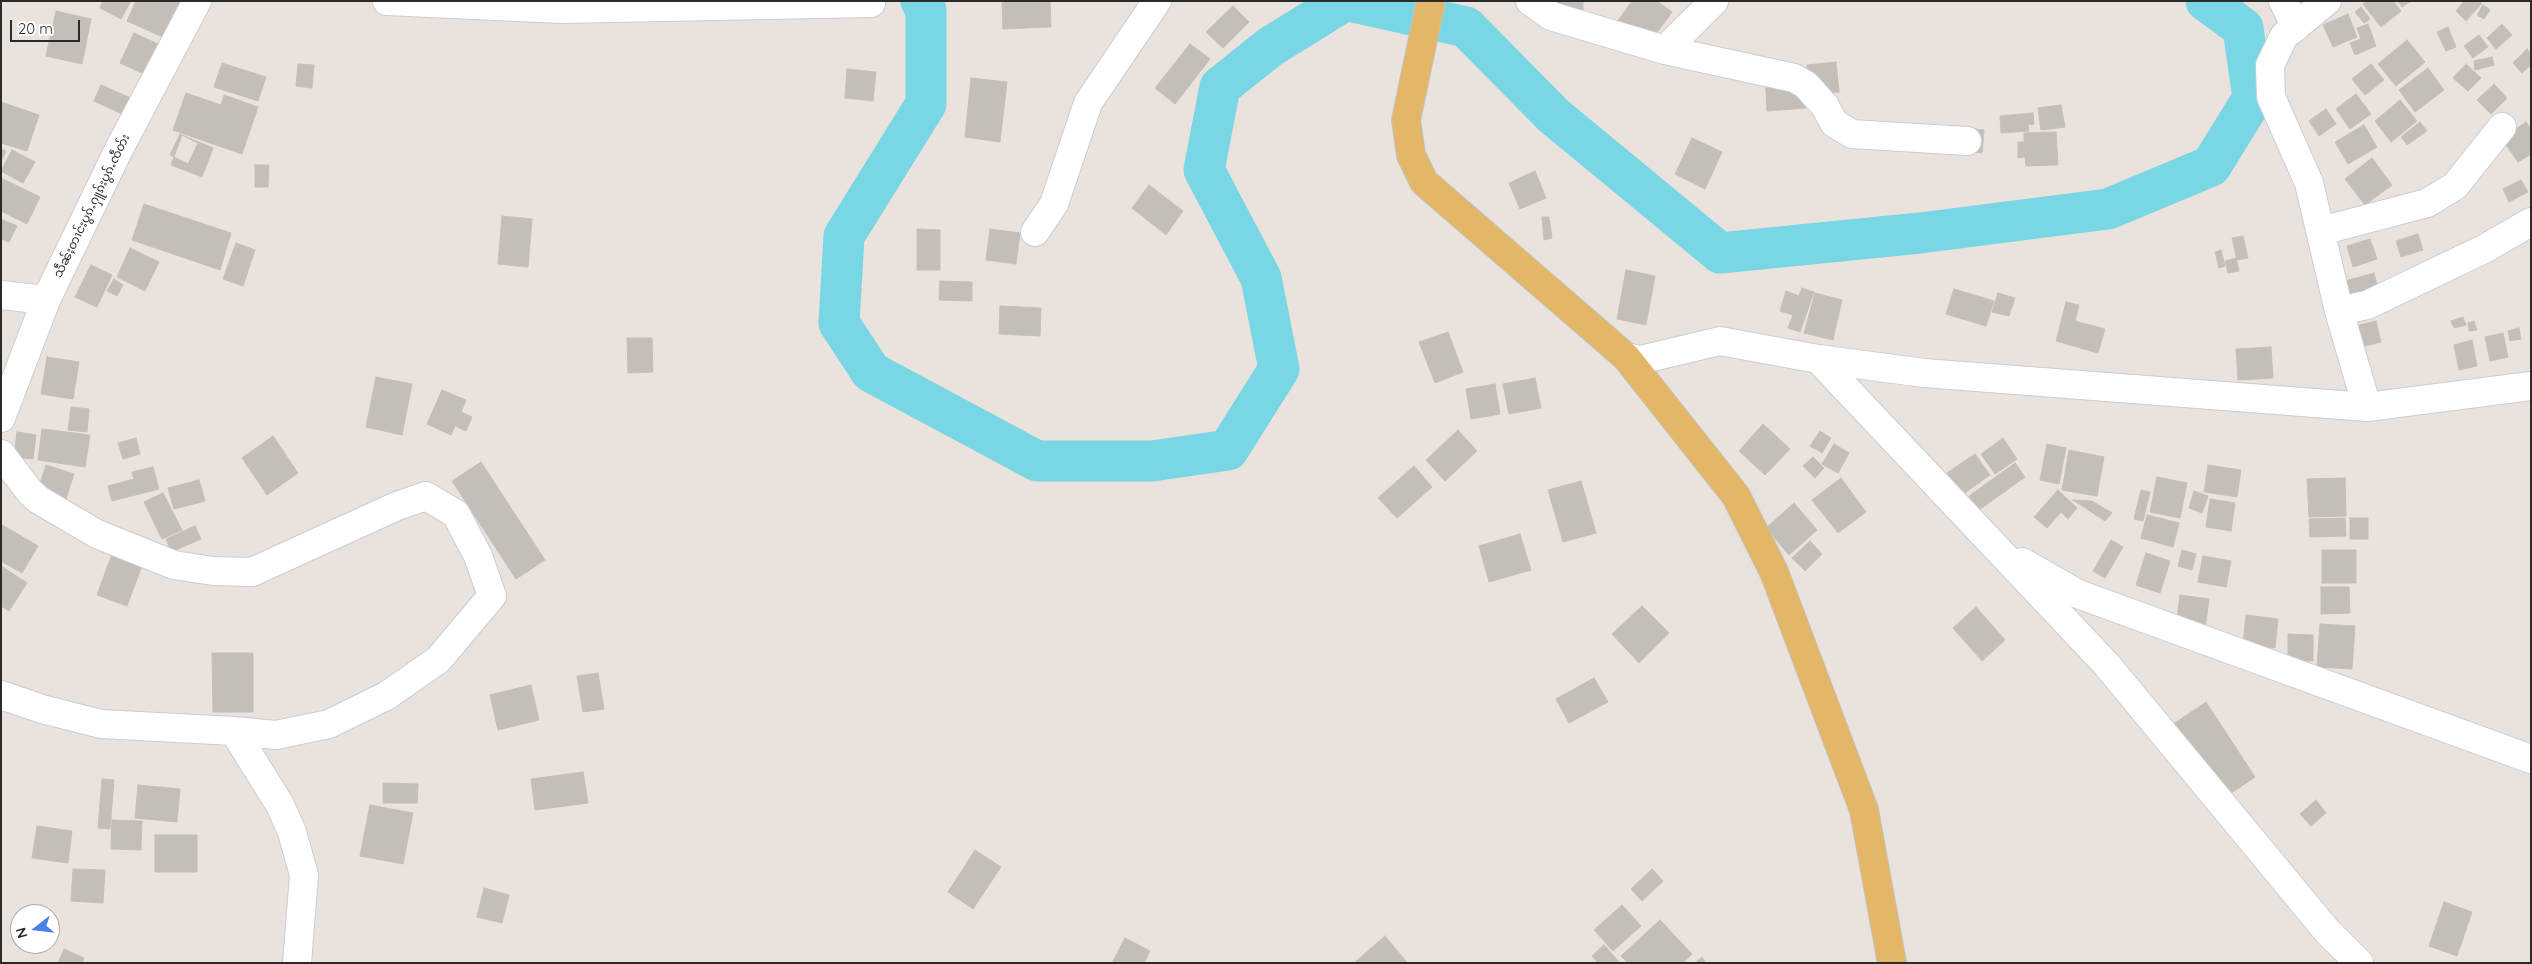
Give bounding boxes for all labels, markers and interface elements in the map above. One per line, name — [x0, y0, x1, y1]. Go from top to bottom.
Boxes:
scale bar — [12, 10, 82, 42]
text: 20 m — [18, 19, 53, 38]
street label: သဵၼ်ႈတၢင်းပွၵ်ႉႁူၵ်းပွၵ်ႉၸဵတ်း — [51, 132, 133, 280]
north arrow — [10, 904, 60, 954]
text: N — [11, 925, 32, 940]

